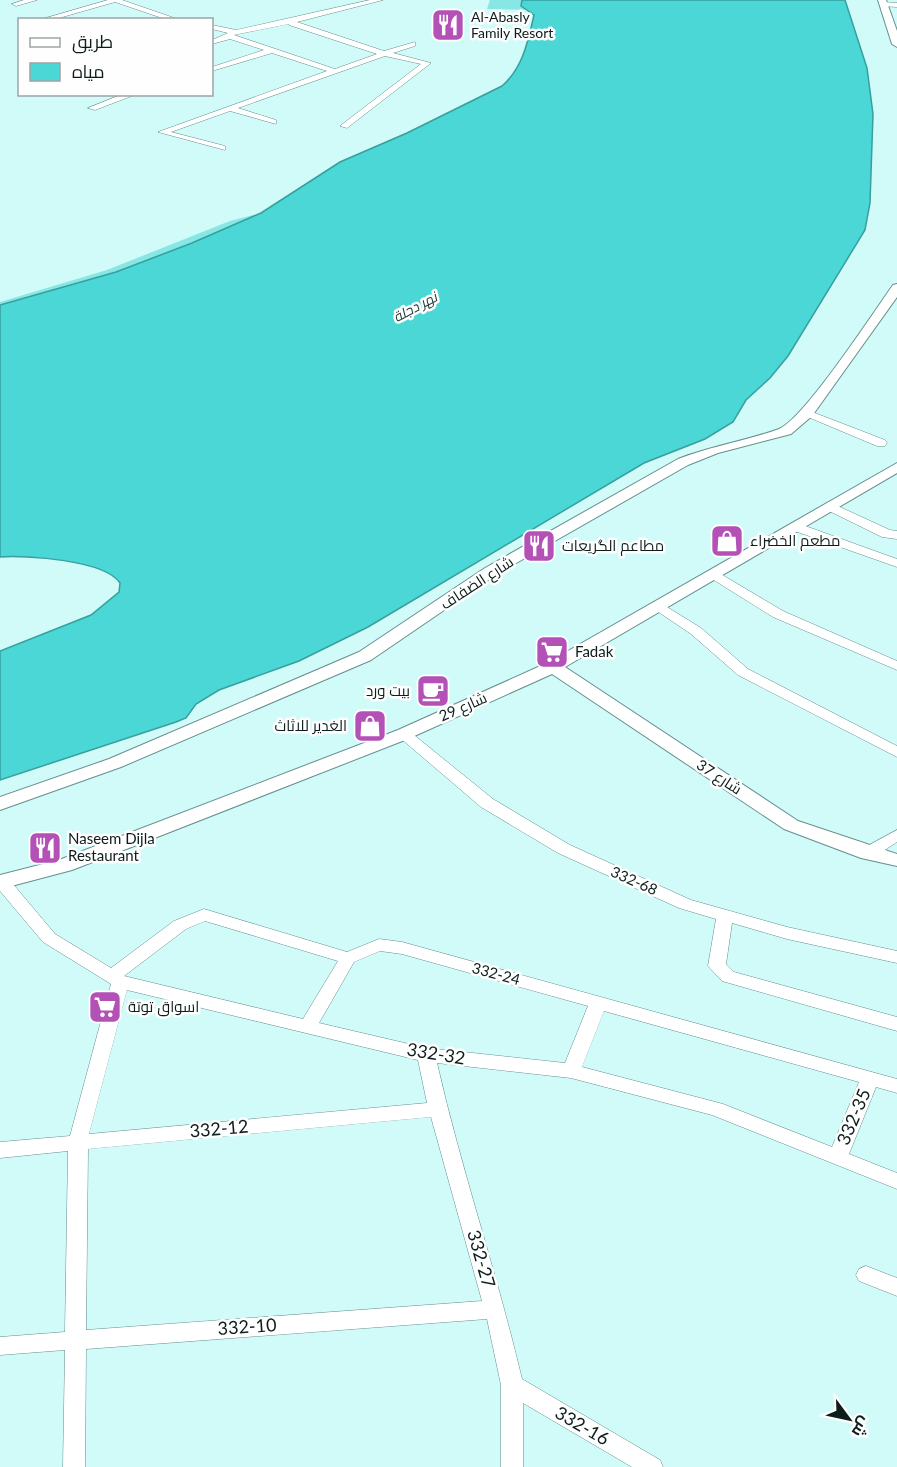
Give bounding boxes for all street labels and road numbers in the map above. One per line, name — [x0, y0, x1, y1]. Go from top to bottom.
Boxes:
street label: شارع الضفاف — [437, 552, 518, 615]
street label: شارع 29 — [436, 688, 490, 727]
street label: شارع 37 — [692, 755, 746, 800]
street label: 332-68 — [608, 862, 660, 898]
street label: 332-24 — [470, 958, 523, 988]
street label: 332-32 — [405, 1038, 467, 1068]
street label: 332-35 — [831, 1085, 875, 1148]
street label: 332-12 — [189, 1114, 249, 1142]
street label: 332-27 — [463, 1227, 501, 1290]
street label: 332-10 — [217, 1313, 277, 1339]
street label: 332-16 — [551, 1401, 614, 1449]

